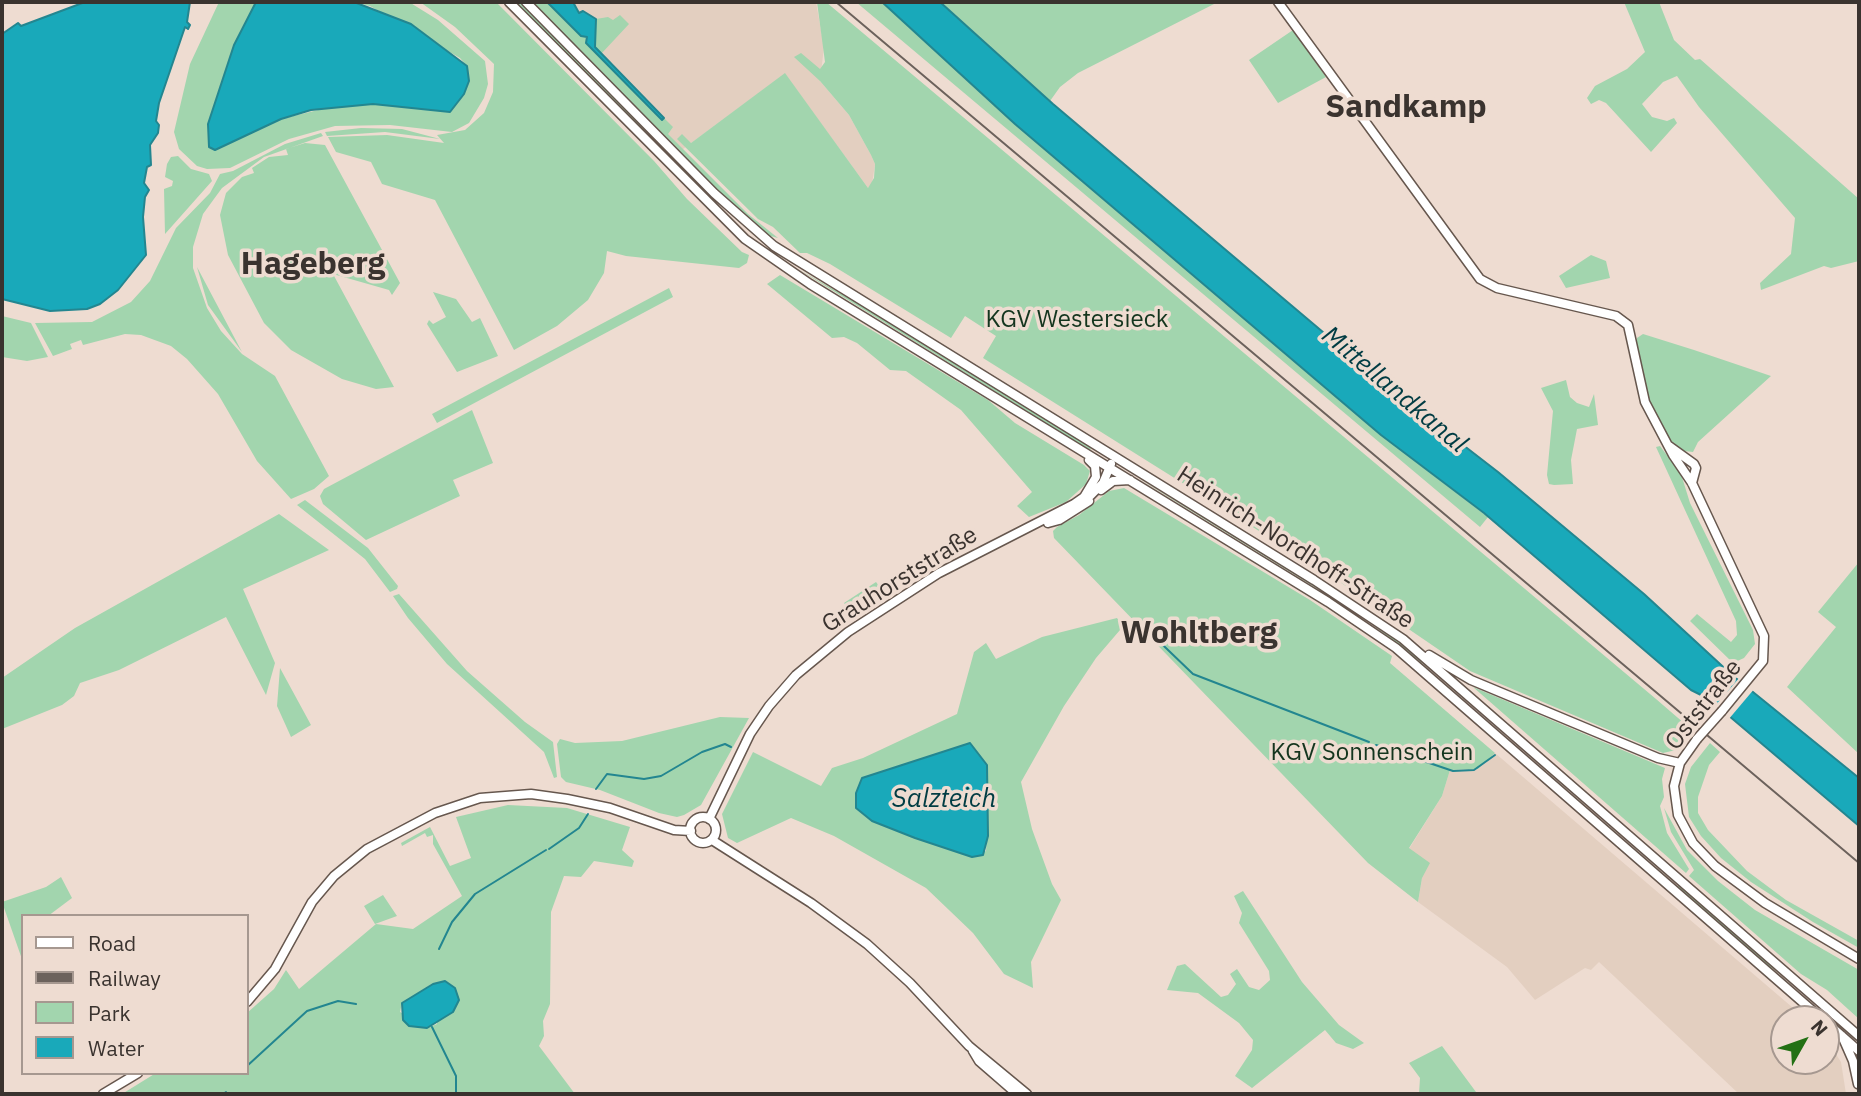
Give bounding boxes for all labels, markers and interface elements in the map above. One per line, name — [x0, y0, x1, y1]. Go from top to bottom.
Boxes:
district label: Sandkamp — [1325, 89, 1487, 127]
district label: Hageberg — [241, 246, 385, 284]
park label: KGV Westersieck — [986, 306, 1168, 334]
water label: Mittellandkanal — [1315, 320, 1473, 460]
street label: Heinrich-Nordhoff-Straße — [1171, 461, 1419, 635]
street label: Grauhorststraße — [817, 521, 983, 639]
district label: Wohltberg — [1121, 615, 1277, 653]
street label: Oststraße — [1660, 654, 1748, 756]
park label: KGV Sonnenschein — [1271, 739, 1473, 767]
water label: Salzteich — [892, 783, 996, 815]
legend — [21, 914, 248, 1075]
text: Road — [88, 929, 136, 957]
text: Railway — [88, 964, 161, 992]
text: Park — [88, 999, 131, 1027]
north arrow — [1770, 1005, 1840, 1075]
text: N — [1806, 1015, 1833, 1041]
text: Water — [88, 1034, 144, 1062]

